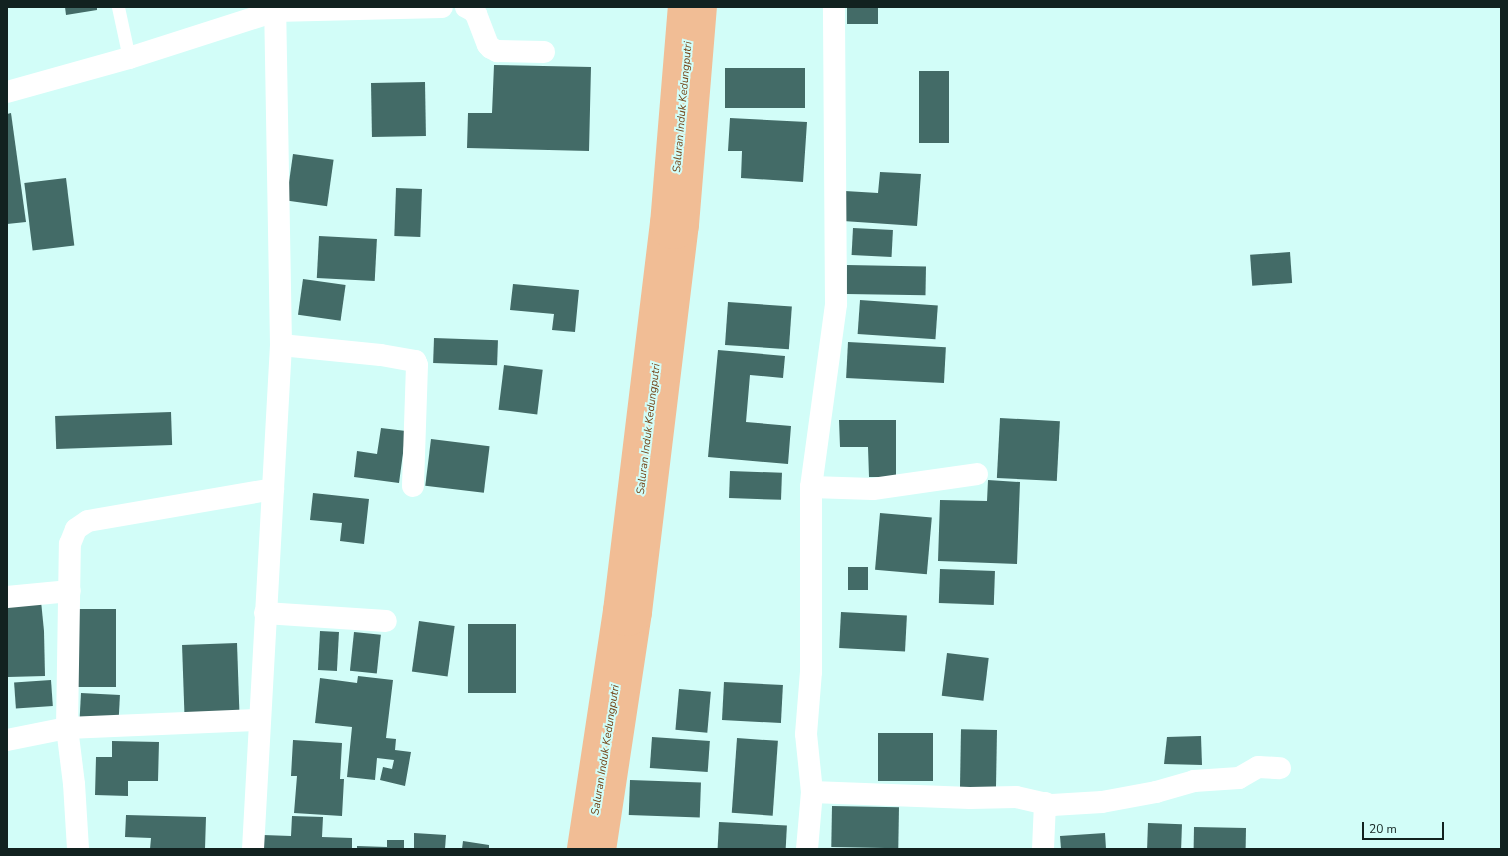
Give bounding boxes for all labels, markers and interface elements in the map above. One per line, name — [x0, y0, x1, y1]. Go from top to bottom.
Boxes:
water label: Saluran Induk Kedungputri — [671, 41, 695, 173]
water label: Saluran Induk Kedungputri — [634, 363, 664, 495]
water label: Saluran Induk Kedungputri — [589, 684, 623, 816]
scale bar — [1364, 814, 1446, 840]
text: 20 m — [1369, 821, 1397, 837]

